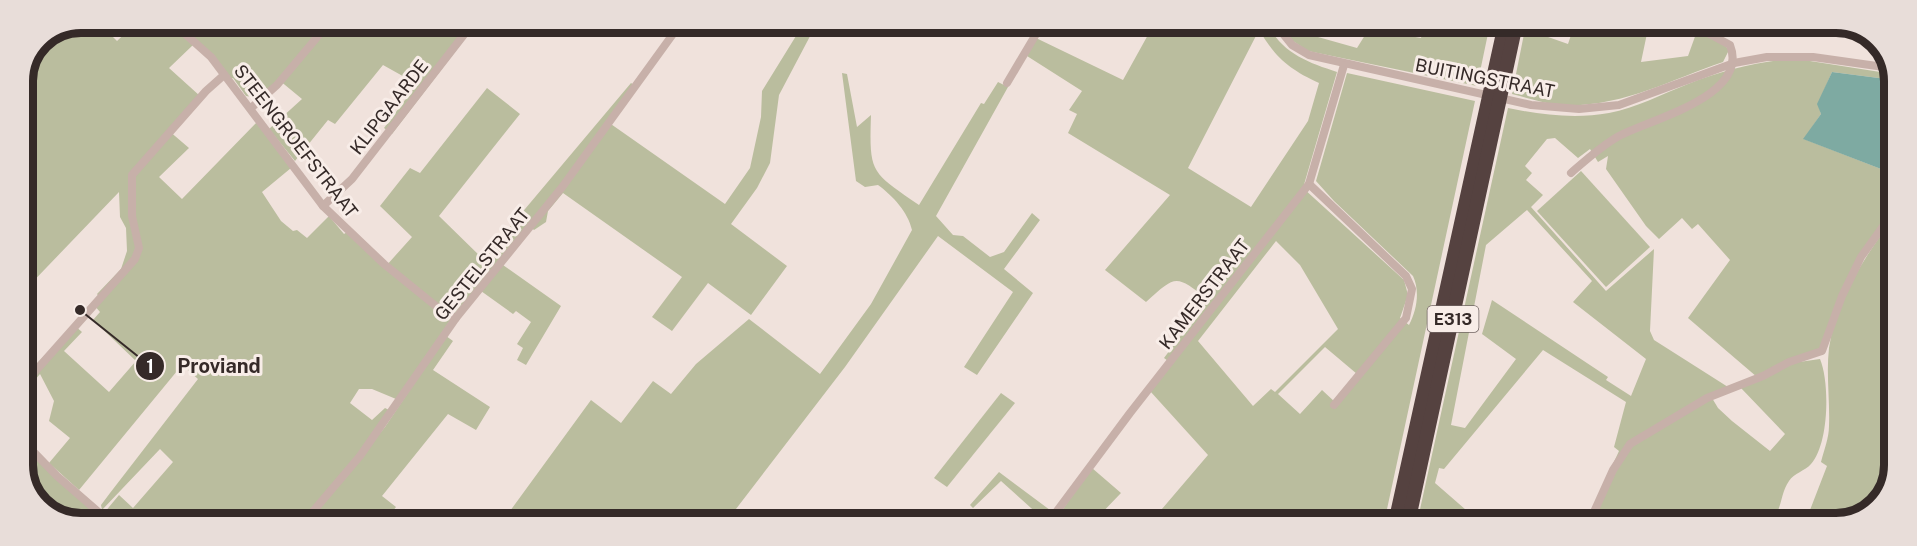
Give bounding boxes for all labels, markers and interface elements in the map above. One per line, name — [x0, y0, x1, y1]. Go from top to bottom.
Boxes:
street label: BUITINGSTRAAT — [1413, 54, 1557, 102]
street label: KLIPGAARDE — [346, 56, 432, 158]
street label: STEENGROEFSTRAAT — [230, 60, 362, 222]
street label: GESTELSTRAAT — [430, 203, 534, 324]
street label: KAMERSTRAAT — [1155, 235, 1254, 353]
road number: E313 — [1428, 306, 1478, 332]
callout: Proviand — [135, 347, 272, 385]
text: Proviand — [177, 354, 261, 378]
text: 1 — [146, 356, 154, 377]

